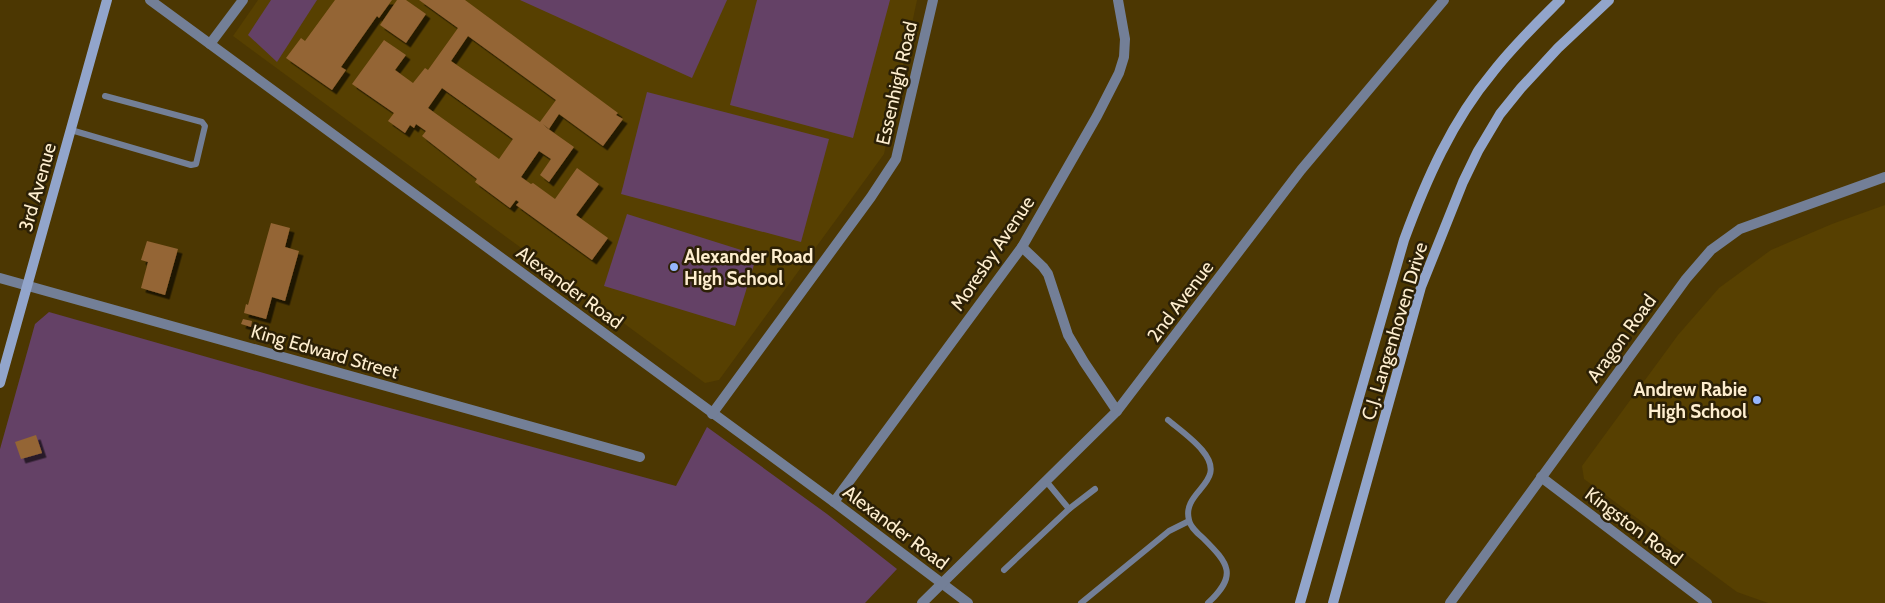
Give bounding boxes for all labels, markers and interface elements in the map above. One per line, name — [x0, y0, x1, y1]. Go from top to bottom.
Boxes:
street label: Essenhigh Road — [871, 19, 922, 147]
street label: 3rd Avenue — [14, 140, 61, 234]
street label: Moresby Avenue — [946, 191, 1039, 315]
street label: C.J. Langenhoven Drive — [1356, 239, 1433, 423]
street label: Alexander Road — [512, 241, 627, 334]
place label: Alexander Road High School — [684, 245, 813, 290]
street label: 2nd Avenue — [1142, 256, 1219, 346]
marker: Alexander Road High School — [668, 261, 680, 273]
street label: Aragon Road — [1582, 290, 1661, 387]
street label: King Edward Street — [248, 319, 402, 384]
place label: Andrew Rabie High School — [1633, 378, 1747, 423]
marker: Andrew Rabie High School — [1751, 394, 1763, 406]
street label: Alexander Road — [838, 480, 953, 575]
street label: Kingston Road — [1580, 482, 1687, 571]

